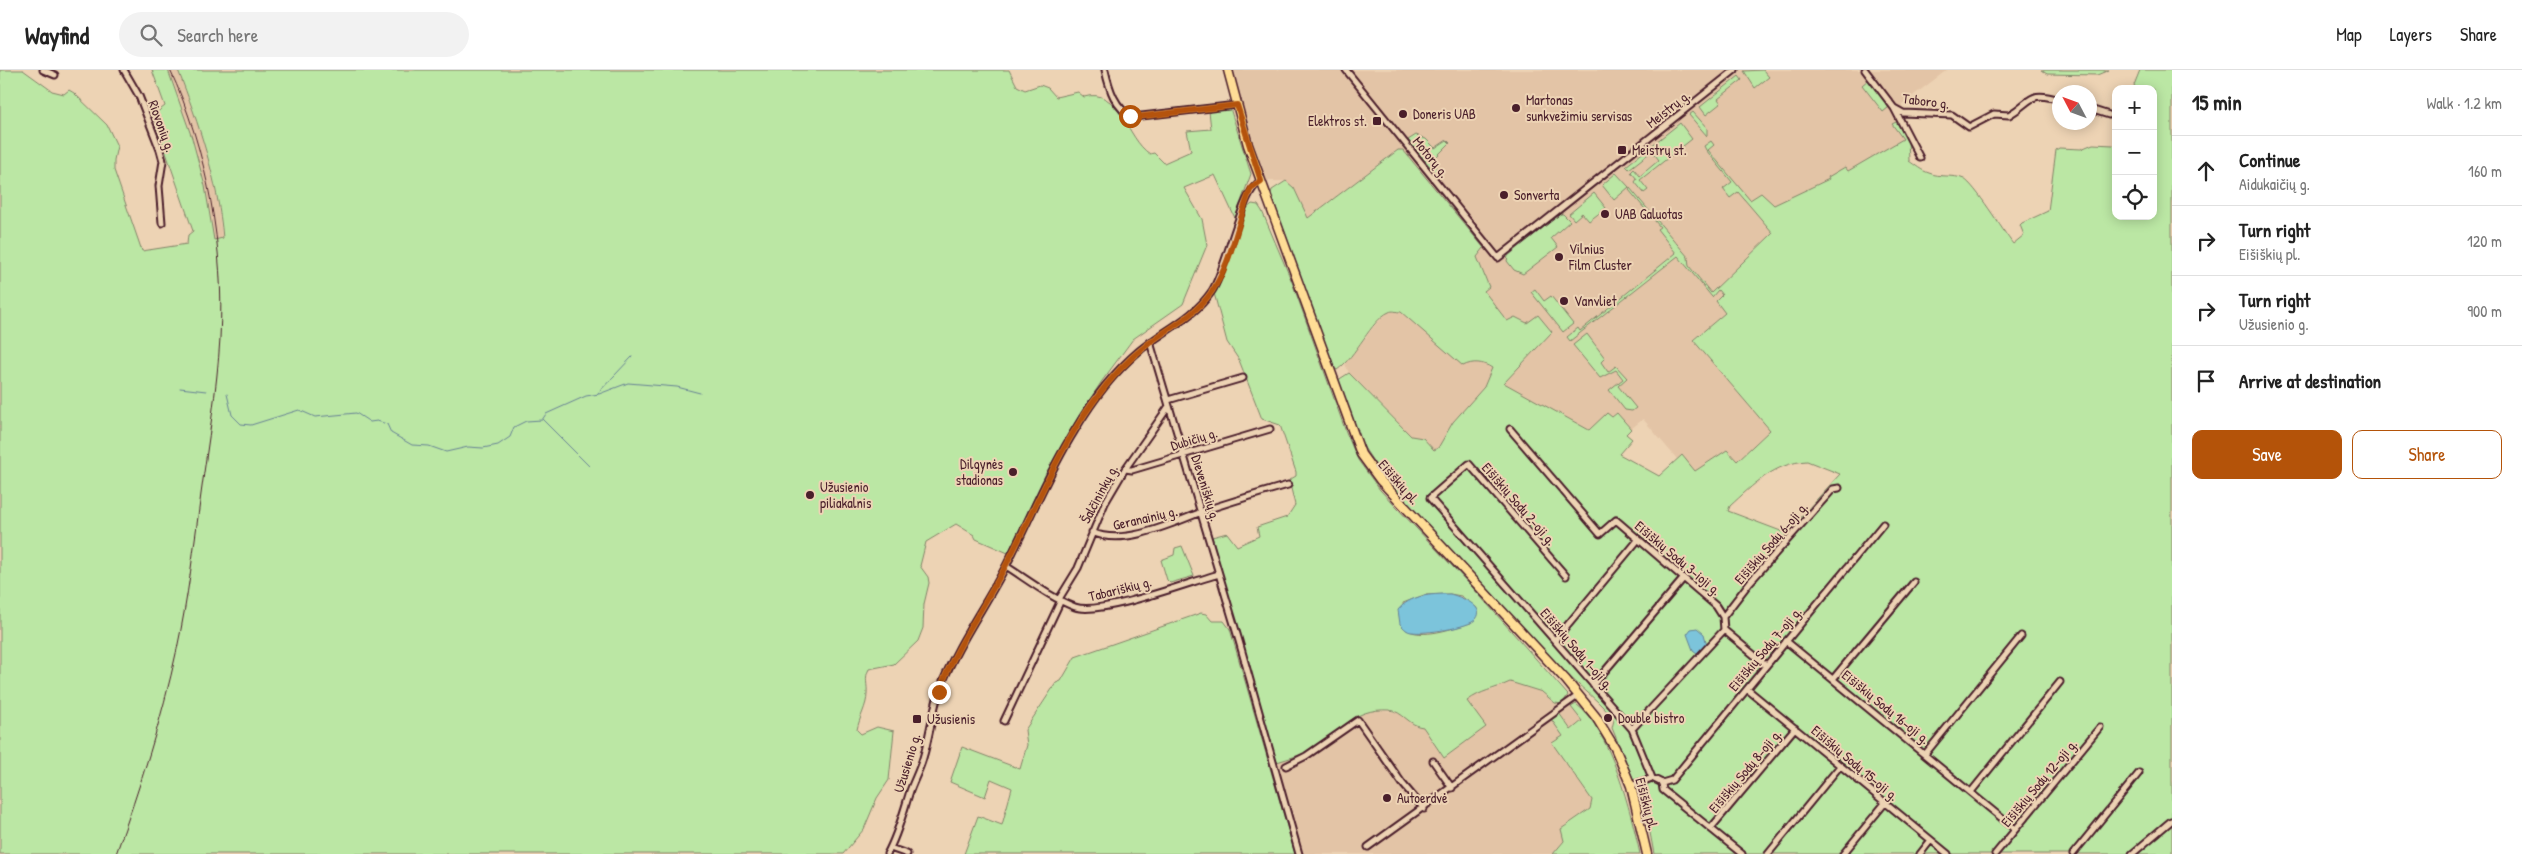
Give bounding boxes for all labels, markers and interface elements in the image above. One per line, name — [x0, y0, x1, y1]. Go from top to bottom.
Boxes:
search box — [119, 12, 469, 57]
text: Wayfind — [25, 19, 89, 51]
icon: search — [137, 21, 165, 49]
text: Search here — [177, 22, 258, 48]
text: Map — [2336, 22, 2362, 47]
text: Layers — [2390, 22, 2432, 47]
text: Share — [2460, 22, 2497, 47]
north arrow — [2052, 85, 2097, 130]
map controls — [2112, 85, 2157, 220]
button: + — [2112, 85, 2157, 130]
street label: Meistrų g. — [1642, 86, 1694, 132]
street label: Taboro g. — [1901, 88, 1951, 114]
text: 15 min — [2192, 88, 2242, 117]
place label: Martonas sunkvežimiu servisas — [1526, 90, 1632, 125]
text: Walk · 1.2 km — [2426, 92, 2502, 114]
street label: Riovonių g. — [143, 97, 181, 155]
marker: Martonas sunkvežimiu servisas — [1510, 102, 1522, 114]
place label: Doneris UAB — [1413, 104, 1476, 123]
route start — [1119, 105, 1142, 128]
marker: Doneris UAB — [1397, 108, 1409, 120]
place label: Elektros st. — [1308, 111, 1367, 130]
marker: Elektros st. — [1371, 115, 1383, 127]
button: − — [2112, 130, 2157, 175]
street label: Motorų g. — [1408, 132, 1454, 182]
place label: Meistrų st. — [1632, 140, 1687, 159]
marker: Meistrų st. — [1616, 144, 1628, 156]
text: Continue — [2239, 147, 2300, 173]
icon: ahead — [2192, 157, 2220, 185]
text: 160 m — [2468, 160, 2502, 182]
text: Aidukaičių g. — [2239, 173, 2310, 195]
button: locate — [2112, 175, 2157, 220]
place label: Sonverta — [1514, 185, 1560, 204]
marker: Sonverta — [1498, 189, 1510, 201]
place label: UAB Galuotas — [1615, 204, 1683, 223]
marker: UAB Galuotas — [1599, 208, 1611, 220]
text: Turn right — [2239, 217, 2310, 243]
icon: right — [2192, 227, 2220, 255]
text: 120 m — [2467, 230, 2502, 252]
place label: Vilnius Film Cluster — [1568, 239, 1633, 274]
text: Eišiškių pl. — [2239, 243, 2300, 265]
marker: Vilnius Film Cluster — [1553, 251, 1565, 263]
text: Turn right — [2239, 287, 2310, 313]
place label: Vanvliet — [1574, 291, 1617, 310]
marker: Vanvliet — [1558, 295, 1570, 307]
icon: right — [2192, 297, 2220, 325]
text: 900 m — [2467, 300, 2502, 322]
text: Užusienio g. — [2239, 313, 2309, 335]
icon: arrive — [2192, 367, 2220, 395]
text: Arrive at destination — [2239, 368, 2381, 394]
street label: Dubičių g. — [1168, 422, 1220, 456]
button: Save — [2192, 430, 2342, 479]
button: Share — [2352, 430, 2502, 479]
street label: Dieveniškių g. — [1186, 452, 1226, 524]
place label: Dilgynės stadionas — [956, 454, 1003, 489]
street label: Eišiškių pl. — [1374, 455, 1424, 509]
street label: Eišiškių Sodų 2-oji g. — [1477, 458, 1561, 550]
street label: Šalčininkų g. — [1075, 461, 1123, 527]
marker: Dilgynės stadionas — [1007, 466, 1019, 478]
place label: Užusienio piliakalnis — [820, 477, 871, 513]
marker: Užusienio piliakalnis — [804, 489, 816, 501]
street label: Eišiškių Sodų 6-oji g. — [1730, 498, 1812, 588]
street label: Geranainių g. — [1111, 501, 1179, 535]
street label: Eišiškių Sodų 3-ioji g. — [1631, 516, 1725, 600]
street label: Tabariškių g. — [1086, 572, 1154, 606]
street label: Eišiškių Sodų 7-oji g. — [1724, 603, 1806, 695]
street label: Eišiškių Sodų 1-oji g. — [1536, 604, 1618, 694]
street label: Eišiškių Sodų 16-oji g. — [1838, 665, 1934, 749]
route end — [928, 681, 951, 704]
place label: Double bistro — [1618, 708, 1685, 727]
place label: Užusienis — [927, 709, 975, 728]
marker: Double bistro — [1602, 712, 1614, 724]
marker: Užusienis — [911, 713, 923, 725]
street label: Eišiškių Sodų 15-oji g. — [1807, 720, 1903, 806]
street label: Eišiškių Sodų 8-oji g. — [1704, 725, 1786, 817]
street label: Užusienio g. — [889, 731, 925, 795]
street label: Eišiškių Sodų 12-oji g. — [1996, 735, 2082, 831]
street label: Eišiškių pl. — [1630, 775, 1664, 833]
place label: Autoerdvė — [1397, 788, 1448, 807]
marker: Autoerdvė — [1381, 792, 1393, 804]

